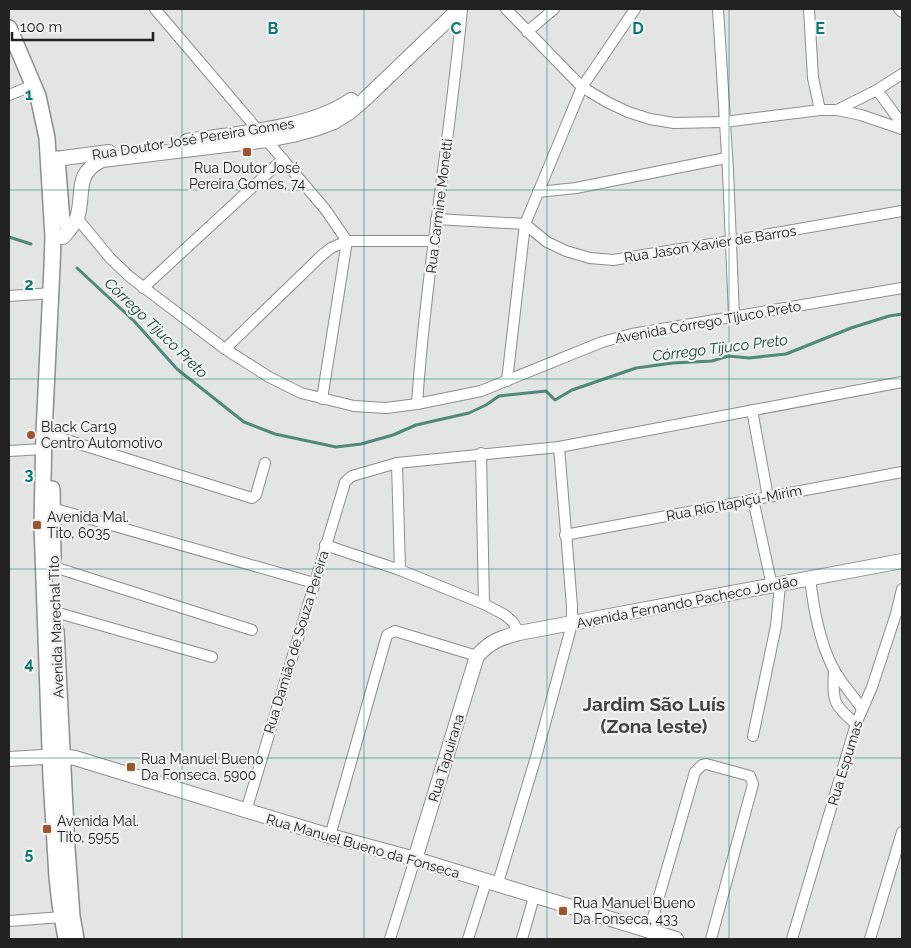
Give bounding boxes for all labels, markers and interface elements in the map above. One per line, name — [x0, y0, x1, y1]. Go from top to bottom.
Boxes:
scale bar — [12, 10, 154, 42]
text: 100 m — [20, 18, 62, 36]
text: B — [268, 19, 279, 38]
text: C — [451, 19, 462, 38]
text: D — [632, 19, 644, 38]
text: E — [815, 19, 825, 38]
text: 1 — [25, 85, 33, 104]
street label: Rua Doutor José Pereira Gomes — [91, 115, 295, 163]
street label: Rua Carmine Monetti — [423, 138, 455, 274]
marker: Rua Doutor José Pereira Gomes, 74 — [241, 146, 253, 158]
place label: Rua Doutor José Pereira Gomes, 74 — [189, 160, 305, 192]
street label: Rua Jason Xavier de Barros — [623, 222, 798, 266]
water label: Córrego Tijuco Preto — [101, 274, 211, 382]
text: 2 — [24, 275, 34, 294]
street label: Avenida Córrego Tijuco Preto — [614, 297, 802, 347]
water label: Córrego Tijuco Preto — [651, 331, 789, 365]
place label: Black Car19 Centro Automotivo — [41, 419, 163, 451]
marker: Black Car19 Centro Automotivo — [25, 429, 37, 441]
text: 3 — [25, 465, 34, 484]
street label: Rua Rio Itapiçú-Mirim — [665, 482, 803, 524]
place label: Avenida Mal. Tito, 6035 — [47, 509, 129, 541]
marker: Avenida Mal. Tito, 6035 — [31, 519, 43, 531]
street label: Rua Damião de Souza Pereira — [260, 549, 332, 735]
street label: Avenida Marechal Tito — [46, 555, 66, 699]
street label: Avenida Fernando Pacheco Jordão — [575, 573, 799, 631]
text: 4 — [24, 654, 34, 673]
district label: Jardim São Luís (Zona leste) — [583, 693, 725, 737]
street label: Rua Tapuirana — [425, 712, 467, 804]
street label: Rua Espumas — [824, 718, 866, 807]
place label: Rua Manuel Bueno Da Fonseca, 5900 — [141, 751, 263, 783]
marker: Rua Manuel Bueno Da Fonseca, 5900 — [125, 761, 137, 773]
street label: Rua Manuel Bueno da Fonseca — [264, 811, 462, 881]
place label: Avenida Mal. Tito, 5955 — [57, 813, 139, 845]
marker: Avenida Mal. Tito, 5955 — [41, 823, 53, 835]
text: 5 — [25, 844, 34, 863]
place label: Rua Manuel Bueno Da Fonseca, 433 — [573, 895, 695, 927]
marker: Rua Manuel Bueno Da Fonseca, 433 — [557, 905, 569, 917]

